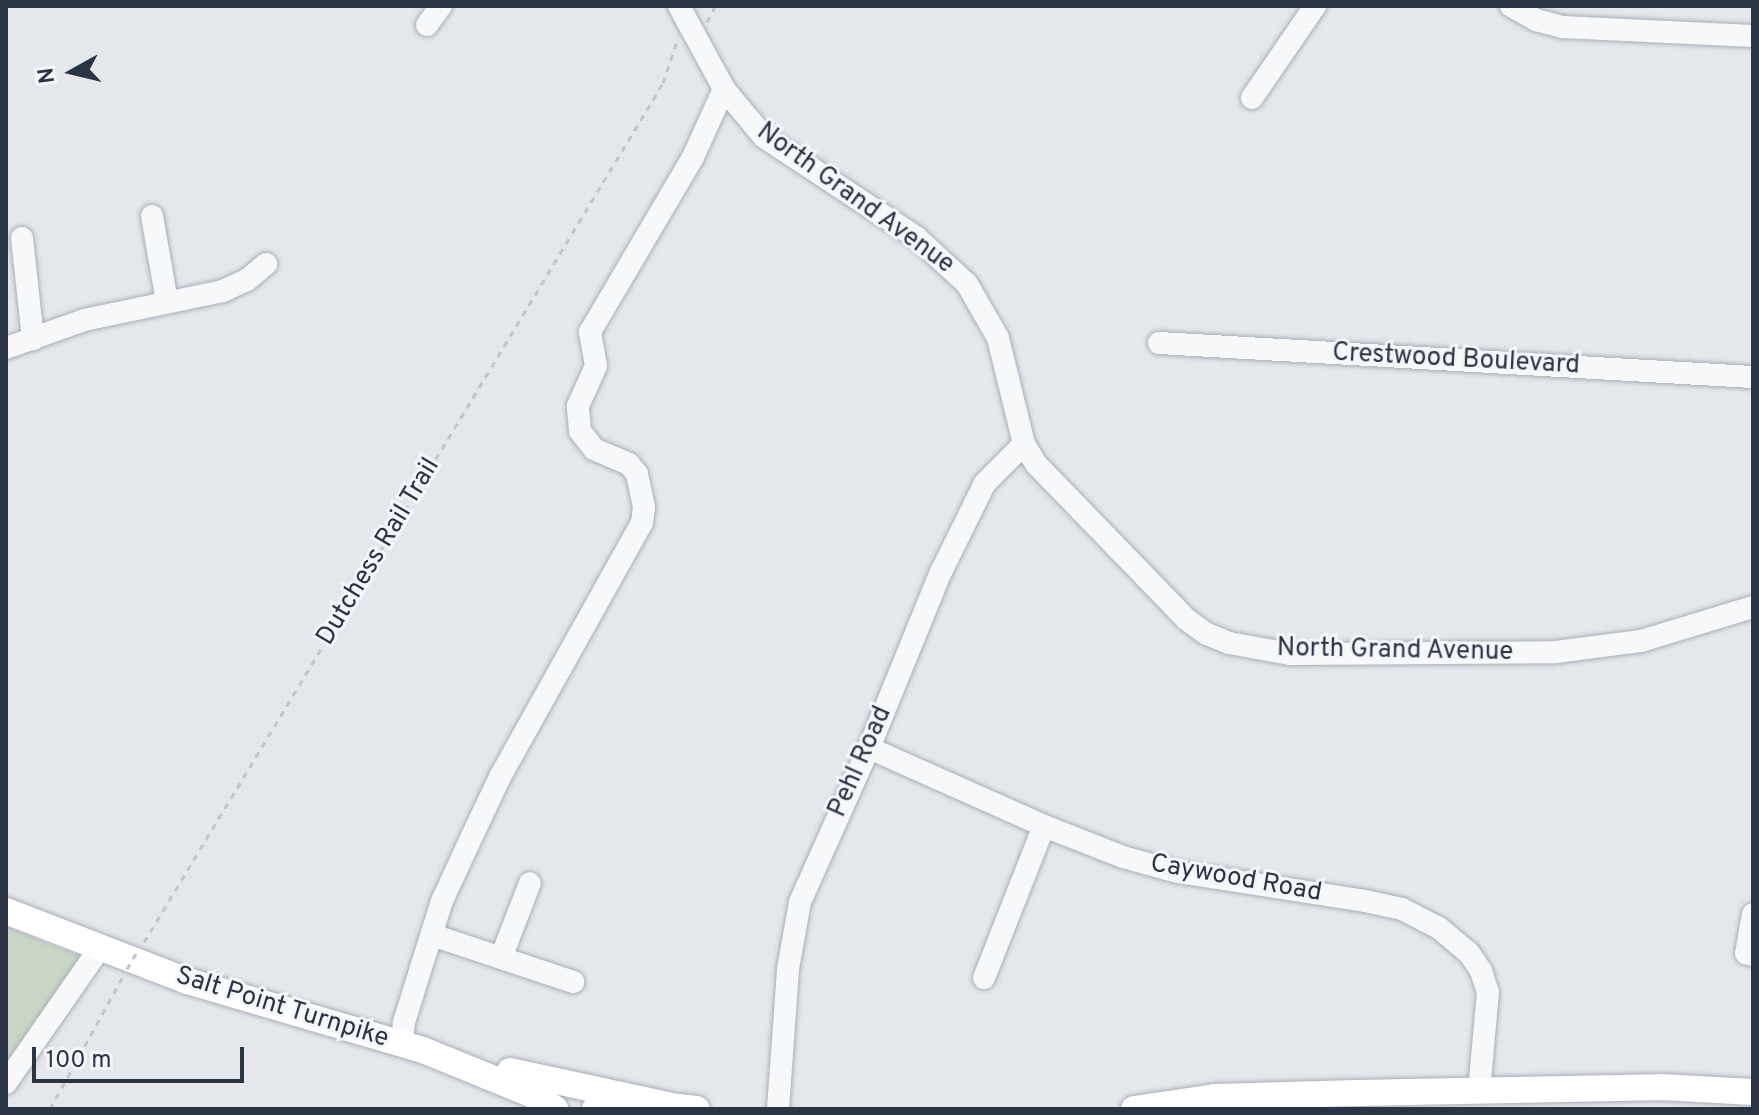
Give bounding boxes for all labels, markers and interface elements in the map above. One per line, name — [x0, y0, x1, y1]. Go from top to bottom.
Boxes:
north arrow — [32, 32, 112, 112]
text: N — [33, 66, 62, 85]
street label: North Grand Avenue — [750, 117, 960, 281]
street label: Crestwood Boulevard — [1331, 338, 1581, 382]
street label: Dutchess Rail Trail — [311, 452, 447, 652]
street label: North Grand Avenue — [1276, 633, 1514, 669]
street label: Pehl Road — [823, 702, 899, 822]
street label: Caywood Road — [1148, 849, 1324, 909]
street label: Salt Point Turnpike — [171, 961, 393, 1055]
scale bar — [36, 1031, 248, 1081]
text: 100 m — [46, 1046, 112, 1076]

